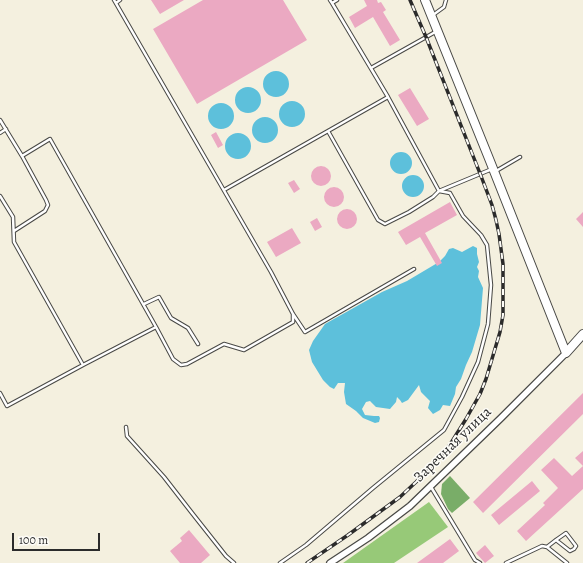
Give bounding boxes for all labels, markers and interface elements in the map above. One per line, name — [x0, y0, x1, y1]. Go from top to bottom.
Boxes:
street label: Заречная улица — [410, 403, 496, 487]
scale bar — [14, 525, 102, 551]
text: 100 m — [19, 532, 48, 548]

